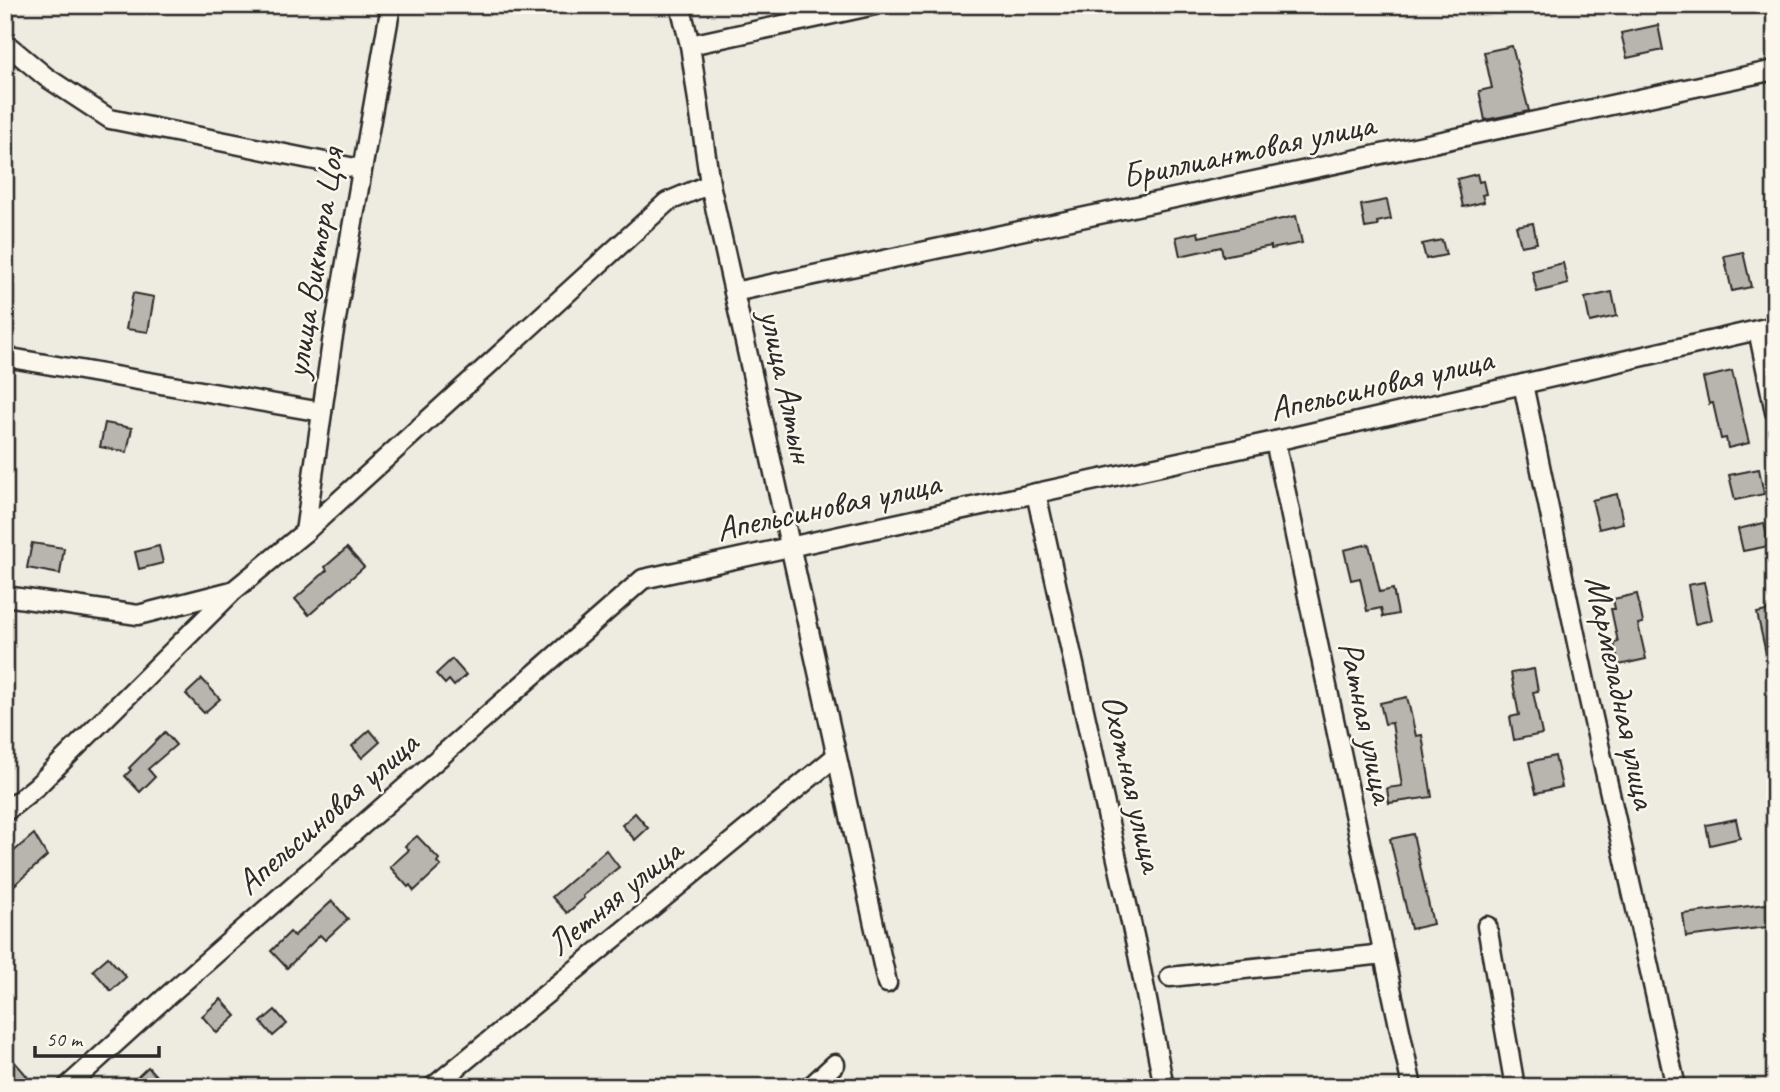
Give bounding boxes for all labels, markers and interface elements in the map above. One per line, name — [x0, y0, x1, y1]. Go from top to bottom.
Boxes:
street label: Бриллиантовая улица — [1118, 101, 1381, 199]
street label: улица Виктора Цоя — [273, 143, 355, 383]
street label: улица Алтын — [748, 303, 826, 469]
street label: Апельсиновая улица — [1265, 336, 1499, 432]
street label: Апельсиновая улица — [712, 460, 946, 552]
street label: Мармеладная улица — [1574, 571, 1668, 814]
street label: Ратная улица — [1328, 637, 1407, 809]
street label: Охотная улица — [1091, 690, 1176, 879]
street label: Апельсиновая улица — [226, 720, 429, 905]
street label: Летняя улица — [537, 827, 693, 966]
scale bar — [35, 1015, 159, 1059]
text: 50 m — [46, 1026, 84, 1052]

